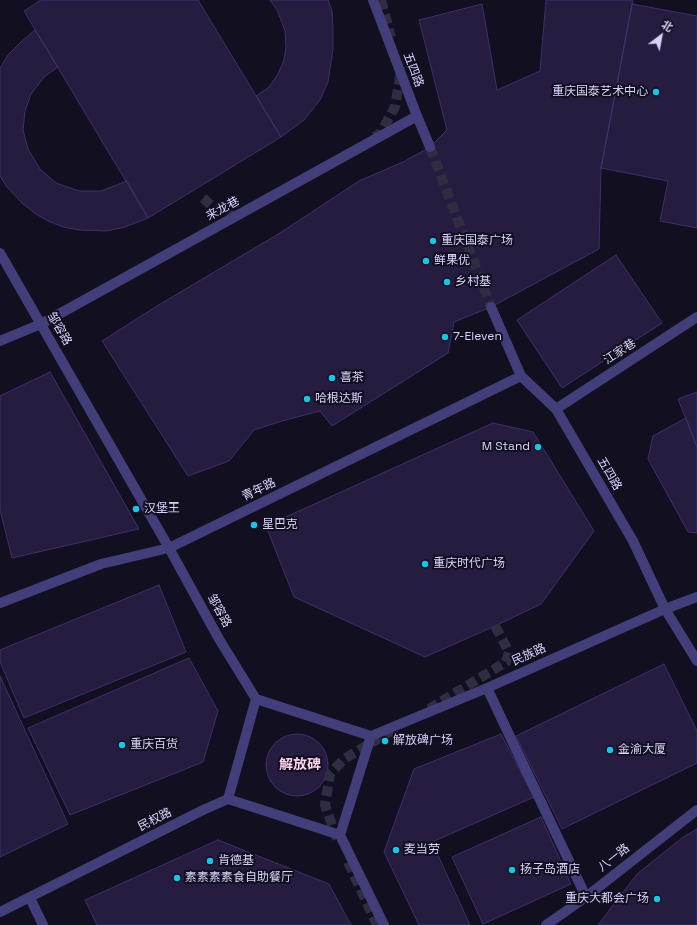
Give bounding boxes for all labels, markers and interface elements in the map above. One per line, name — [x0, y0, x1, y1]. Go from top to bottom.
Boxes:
north arrow — [641, 16, 681, 56]
text: 北 — [659, 17, 676, 35]
street label: 五四路 — [400, 51, 426, 89]
place label: 重庆国泰艺术中心 — [552, 85, 648, 99]
marker: 重庆国泰艺术中心 — [651, 87, 661, 97]
street label: 来龙巷 — [204, 194, 242, 224]
place label: 重庆国泰广场 — [441, 234, 513, 248]
marker: 重庆国泰广场 — [428, 236, 438, 246]
place label: 鲜果优 — [434, 254, 470, 268]
marker: 鲜果优 — [421, 256, 431, 266]
place label: 乡村基 — [455, 275, 491, 289]
marker: 乡村基 — [442, 277, 452, 287]
street label: 邹容路 — [44, 310, 74, 348]
place label: 7-Eleven — [453, 330, 502, 344]
marker: 7-Eleven — [440, 332, 450, 342]
street label: 江家巷 — [601, 336, 639, 368]
place label: 喜茶 — [340, 371, 364, 385]
marker: 喜茶 — [327, 373, 337, 383]
place label: 哈根达斯 — [315, 392, 363, 406]
marker: 哈根达斯 — [302, 394, 312, 404]
place label: M Stand — [482, 440, 530, 454]
marker: M Stand — [533, 442, 543, 452]
street label: 五四路 — [594, 455, 624, 493]
street label: 青年路 — [240, 476, 278, 504]
place label: 汉堡王 — [144, 502, 180, 516]
marker: 汉堡王 — [131, 504, 141, 514]
place label: 星巴克 — [262, 518, 298, 532]
marker: 星巴克 — [249, 520, 259, 530]
place label: 重庆时代广场 — [433, 557, 505, 571]
marker: 重庆时代广场 — [420, 559, 430, 569]
street label: 邹容路 — [204, 592, 234, 630]
street label: 民族路 — [510, 641, 548, 669]
place label: 解放碑广场 — [393, 734, 453, 748]
marker: 解放碑广场 — [380, 736, 390, 746]
place label: 重庆百货 — [130, 738, 178, 752]
marker: 重庆百货 — [117, 740, 127, 750]
place label: 金渝大厦 — [618, 743, 666, 757]
marker: 金渝大厦 — [605, 745, 615, 755]
district label: 解放碑 — [279, 757, 321, 773]
street label: 民权路 — [136, 805, 174, 835]
street label: 八一路 — [595, 841, 633, 875]
place label: 麦当劳 — [404, 843, 440, 857]
marker: 麦当劳 — [391, 845, 401, 855]
place label: 肯德基 — [218, 854, 254, 868]
marker: 肯德基 — [205, 856, 215, 866]
place label: 扬子岛酒店 — [520, 863, 580, 877]
marker: 扬子岛酒店 — [507, 865, 517, 875]
place label: 素素素素食自助餐厅 — [185, 871, 293, 885]
marker: 素素素素食自助餐厅 — [172, 873, 182, 883]
place label: 重庆大都会广场 — [565, 892, 649, 906]
marker: 重庆大都会广场 — [652, 894, 662, 904]

